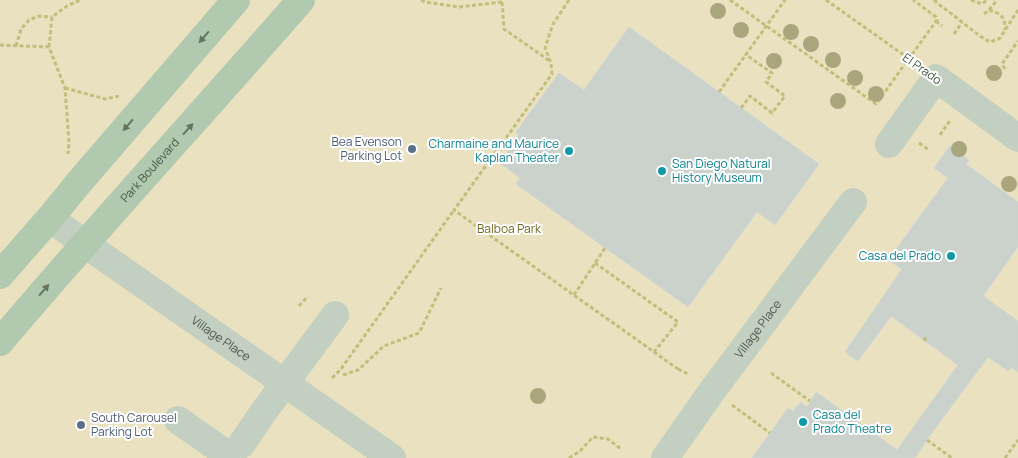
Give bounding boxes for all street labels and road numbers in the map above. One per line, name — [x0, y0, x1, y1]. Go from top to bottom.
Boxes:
street label: El Prado — [899, 49, 945, 88]
street label: Park Boulevard — [116, 134, 183, 206]
street label: Village Place — [730, 296, 785, 362]
street label: Village Place — [188, 312, 254, 365]

